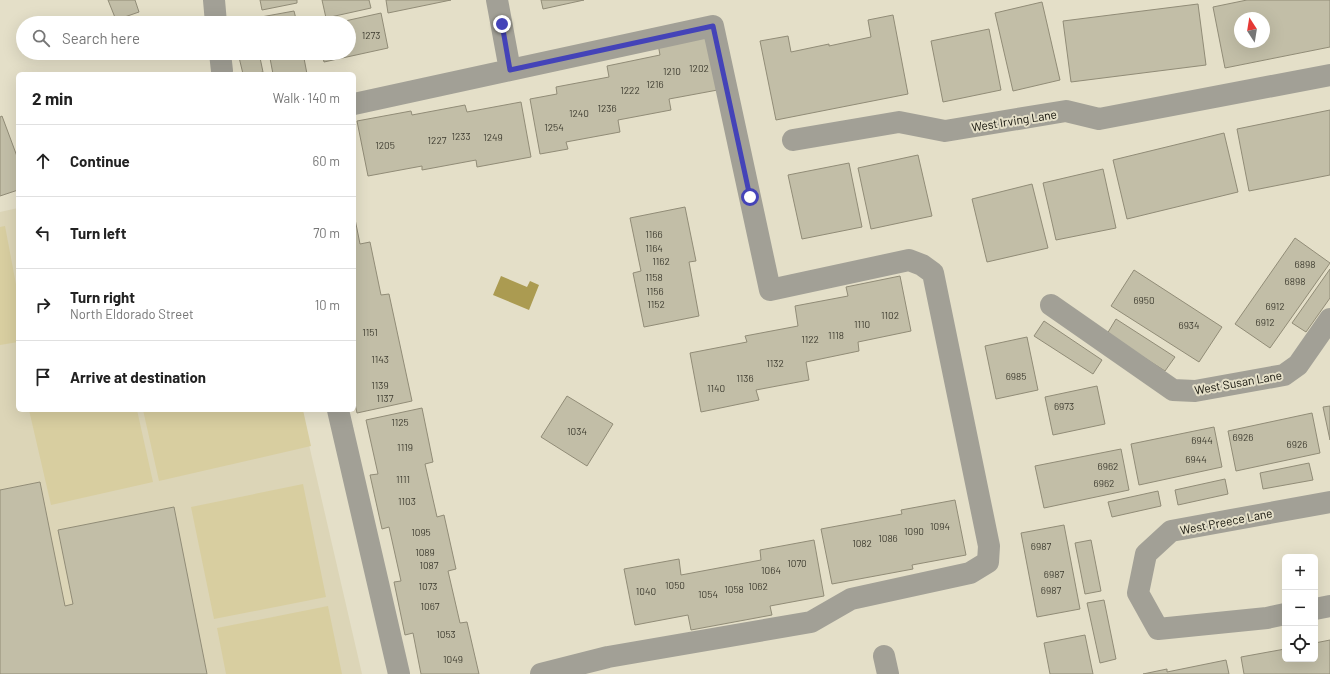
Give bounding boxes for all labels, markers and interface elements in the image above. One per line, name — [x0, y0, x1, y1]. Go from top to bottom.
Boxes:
north arrow — [1234, 12, 1270, 48]
route end — [493, 15, 511, 33]
search box — [16, 16, 356, 60]
icon: search — [30, 27, 52, 49]
text: Search here — [62, 29, 140, 47]
house number: 1273 — [362, 29, 380, 41]
house number: 1202 — [689, 62, 709, 74]
house number: 1210 — [663, 65, 681, 77]
house number: 1216 — [646, 78, 664, 90]
house number: 1222 — [620, 84, 640, 96]
text: 2 min — [32, 88, 73, 108]
text: Walk · 140 m — [273, 90, 340, 106]
house number: 1236 — [597, 102, 617, 114]
street label: West Irving Lane — [970, 106, 1058, 134]
house number: 1240 — [569, 107, 589, 119]
house number: 1254 — [544, 121, 564, 133]
house number: 1233 — [451, 130, 471, 142]
house number: 1249 — [483, 131, 503, 143]
house number: 1227 — [428, 134, 447, 146]
house number: 1205 — [375, 139, 395, 151]
icon: ahead — [32, 150, 54, 172]
text: Continue — [70, 152, 130, 170]
text: 60 m — [313, 153, 340, 169]
route start — [741, 188, 759, 206]
icon: left — [32, 222, 54, 244]
text: Turn left — [70, 224, 126, 242]
text: 70 m — [313, 225, 340, 241]
house number: 1166 — [645, 228, 663, 240]
house number: 1164 — [645, 242, 663, 254]
house number: 1162 — [652, 255, 670, 267]
house number: 6898 — [1295, 258, 1315, 270]
house number: 1158 — [645, 271, 663, 283]
house number: 6898 — [1285, 275, 1305, 287]
house number: 1156 — [646, 285, 664, 297]
text: Turn right — [70, 288, 135, 306]
icon: right — [32, 294, 54, 316]
house number: 6950 — [1133, 294, 1155, 306]
text: 10 m — [315, 297, 340, 313]
house number: 1152 — [647, 298, 665, 310]
house number: 6912 — [1265, 300, 1285, 312]
text: North Eldorado Street — [70, 306, 194, 322]
house number: 1102 — [881, 309, 899, 321]
house number: 6912 — [1255, 316, 1275, 328]
house number: 1110 — [854, 318, 870, 330]
house number: 6934 — [1178, 319, 1200, 331]
house number: 1151 — [362, 326, 378, 338]
house number: 1118 — [828, 329, 844, 341]
house number: 1122 — [801, 333, 819, 345]
house number: 1143 — [371, 353, 389, 365]
house number: 1132 — [766, 357, 784, 369]
icon: arrive — [32, 366, 54, 388]
street label: West Susan Lane — [1193, 367, 1283, 397]
text: Arrive at destination — [70, 368, 206, 386]
house number: 6985 — [1006, 370, 1026, 382]
house number: 1136 — [736, 372, 754, 384]
house number: 1139 — [371, 379, 389, 391]
house number: 1140 — [707, 382, 725, 394]
house number: 1137 — [377, 392, 394, 404]
house number: 6973 — [1054, 400, 1074, 412]
house number: 1125 — [391, 416, 409, 428]
house number: 1034 — [567, 425, 587, 437]
house number: 6926 — [1233, 431, 1253, 443]
house number: 6944 — [1191, 434, 1213, 446]
house number: 6926 — [1287, 438, 1307, 450]
house number: 1119 — [397, 441, 413, 453]
house number: 6944 — [1185, 453, 1207, 465]
house number: 6962 — [1098, 460, 1118, 472]
house number: 1111 — [396, 473, 410, 485]
house number: 6962 — [1094, 477, 1114, 489]
house number: 1103 — [398, 495, 416, 507]
street label: West Preece Lane — [1179, 505, 1273, 537]
house number: 1094 — [930, 520, 950, 532]
house number: 1090 — [904, 525, 924, 537]
house number: 1095 — [411, 526, 431, 538]
house number: 1086 — [878, 532, 898, 544]
house number: 1082 — [852, 537, 872, 549]
house number: 6987 — [1031, 540, 1051, 552]
house number: 1089 — [415, 546, 435, 558]
map controls — [1282, 554, 1318, 662]
button: + — [1282, 554, 1318, 590]
house number: 1070 — [787, 557, 807, 569]
house number: 1087 — [419, 559, 439, 571]
house number: 1064 — [761, 564, 781, 576]
house number: 6987 — [1044, 568, 1064, 580]
house number: 1050 — [665, 579, 685, 591]
house number: 1073 — [418, 580, 438, 592]
house number: 1062 — [748, 580, 768, 592]
house number: 1058 — [724, 583, 744, 595]
house number: 6987 — [1041, 584, 1061, 596]
house number: 1040 — [636, 585, 656, 597]
house number: 1054 — [698, 588, 718, 600]
button: − — [1282, 590, 1318, 626]
house number: 1067 — [420, 600, 440, 612]
button: locate — [1282, 626, 1318, 662]
house number: 1053 — [436, 628, 456, 640]
house number: 1049 — [443, 653, 463, 665]

